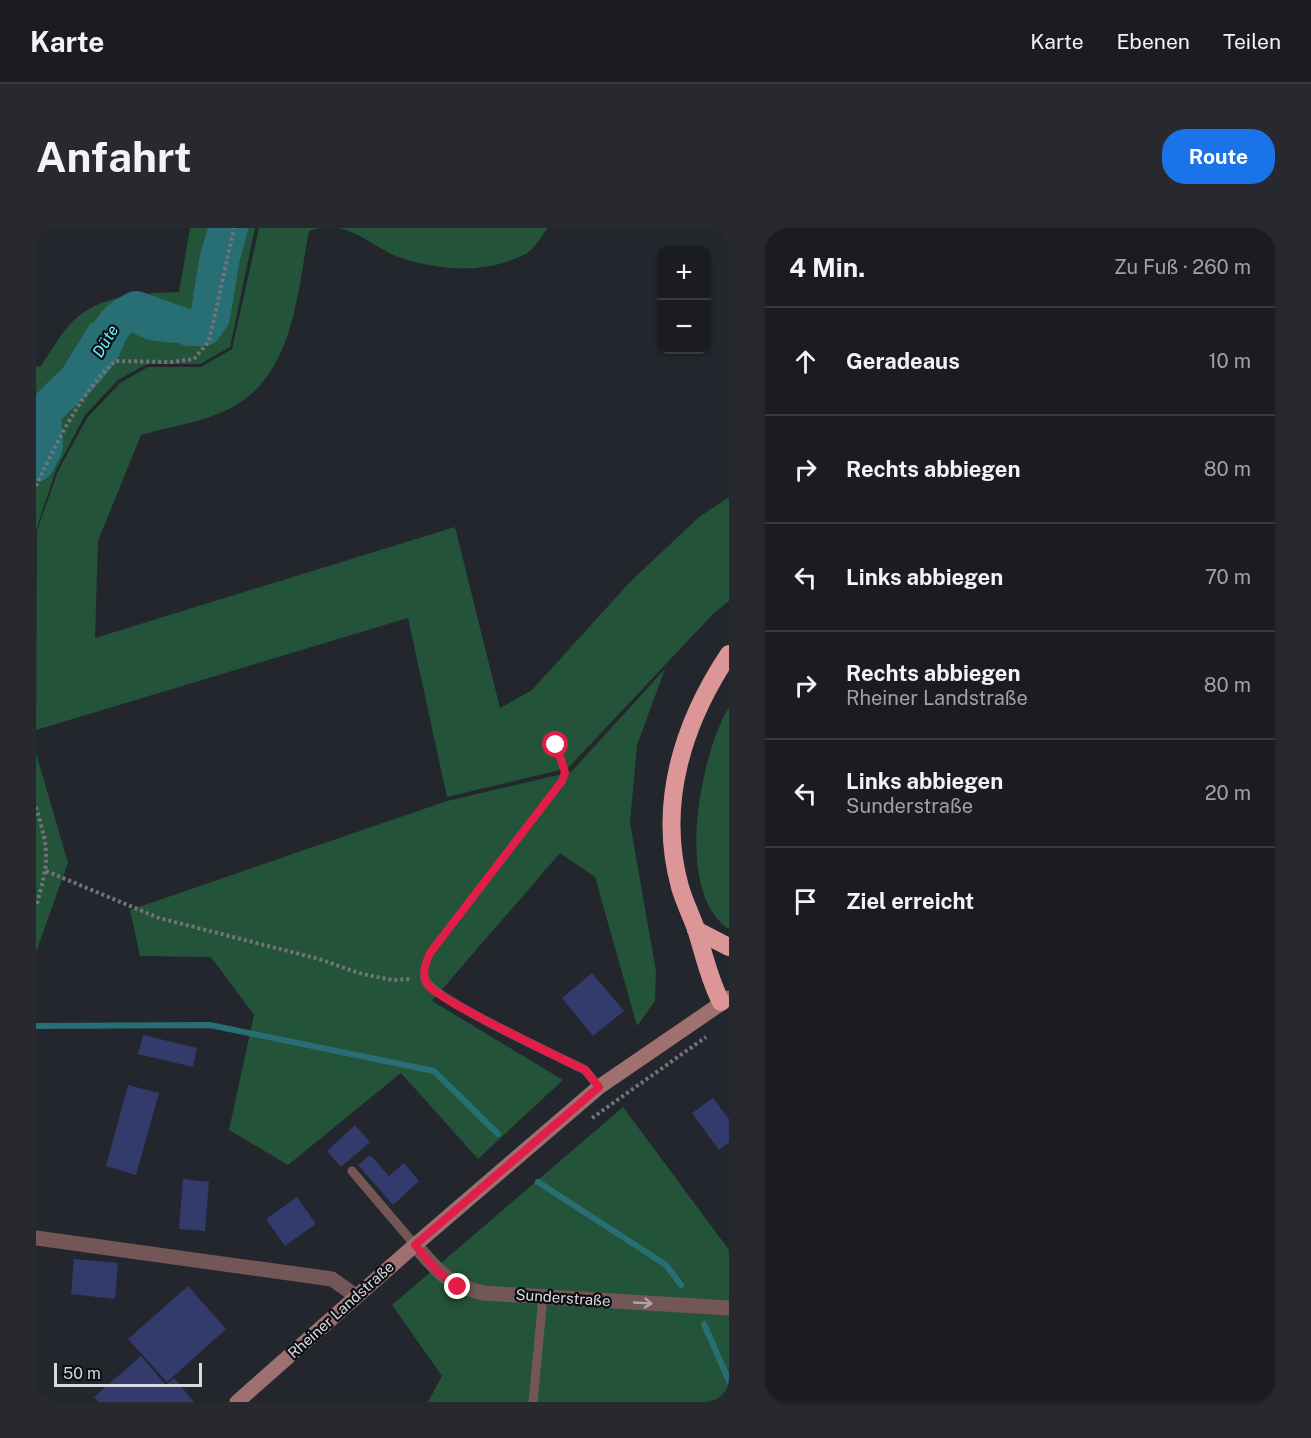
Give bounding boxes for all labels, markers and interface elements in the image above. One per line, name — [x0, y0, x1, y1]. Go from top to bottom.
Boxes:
text: Karte — [30, 25, 104, 58]
text: Karte — [1030, 29, 1084, 54]
text: Ebenen — [1117, 29, 1190, 54]
text: Teilen — [1223, 29, 1281, 54]
button: Route — [1162, 129, 1275, 184]
text: Anfahrt — [36, 132, 192, 181]
map controls — [657, 246, 711, 354]
button: + — [657, 246, 711, 300]
text: 4 Min. — [789, 252, 865, 283]
text: Zu Fuß · 260 m — [1114, 255, 1251, 279]
button: − — [657, 300, 711, 354]
water label: Düte — [88, 321, 123, 361]
icon: ahead — [789, 345, 822, 378]
text: Geradeaus — [846, 348, 960, 374]
text: 10 m — [1208, 349, 1251, 373]
icon: right — [789, 453, 822, 486]
text: Rechts abbiegen — [846, 456, 1021, 482]
text: 80 m — [1204, 457, 1251, 481]
icon: left — [789, 561, 822, 594]
text: Links abbiegen — [846, 564, 1003, 590]
text: 70 m — [1205, 565, 1251, 589]
text: Rechts abbiegen — [846, 660, 1021, 686]
icon: right — [789, 669, 822, 702]
text: 80 m — [1204, 673, 1251, 697]
text: Rheiner Landstraße — [846, 686, 1028, 710]
route start — [542, 731, 568, 757]
text: Links abbiegen — [846, 768, 1003, 794]
icon: left — [789, 777, 822, 810]
text: 20 m — [1205, 781, 1251, 805]
text: Sunderstraße — [846, 794, 973, 818]
icon: arrive — [789, 885, 822, 918]
text: Ziel erreicht — [846, 888, 974, 914]
street label: Rheiner Landstraße — [284, 1258, 397, 1362]
route end — [444, 1273, 470, 1299]
street label: Sunderstraße — [515, 1286, 611, 1309]
one-way arrow — [633, 1297, 653, 1308]
scale bar — [54, 1360, 202, 1388]
text: 50 m — [63, 1364, 101, 1383]

